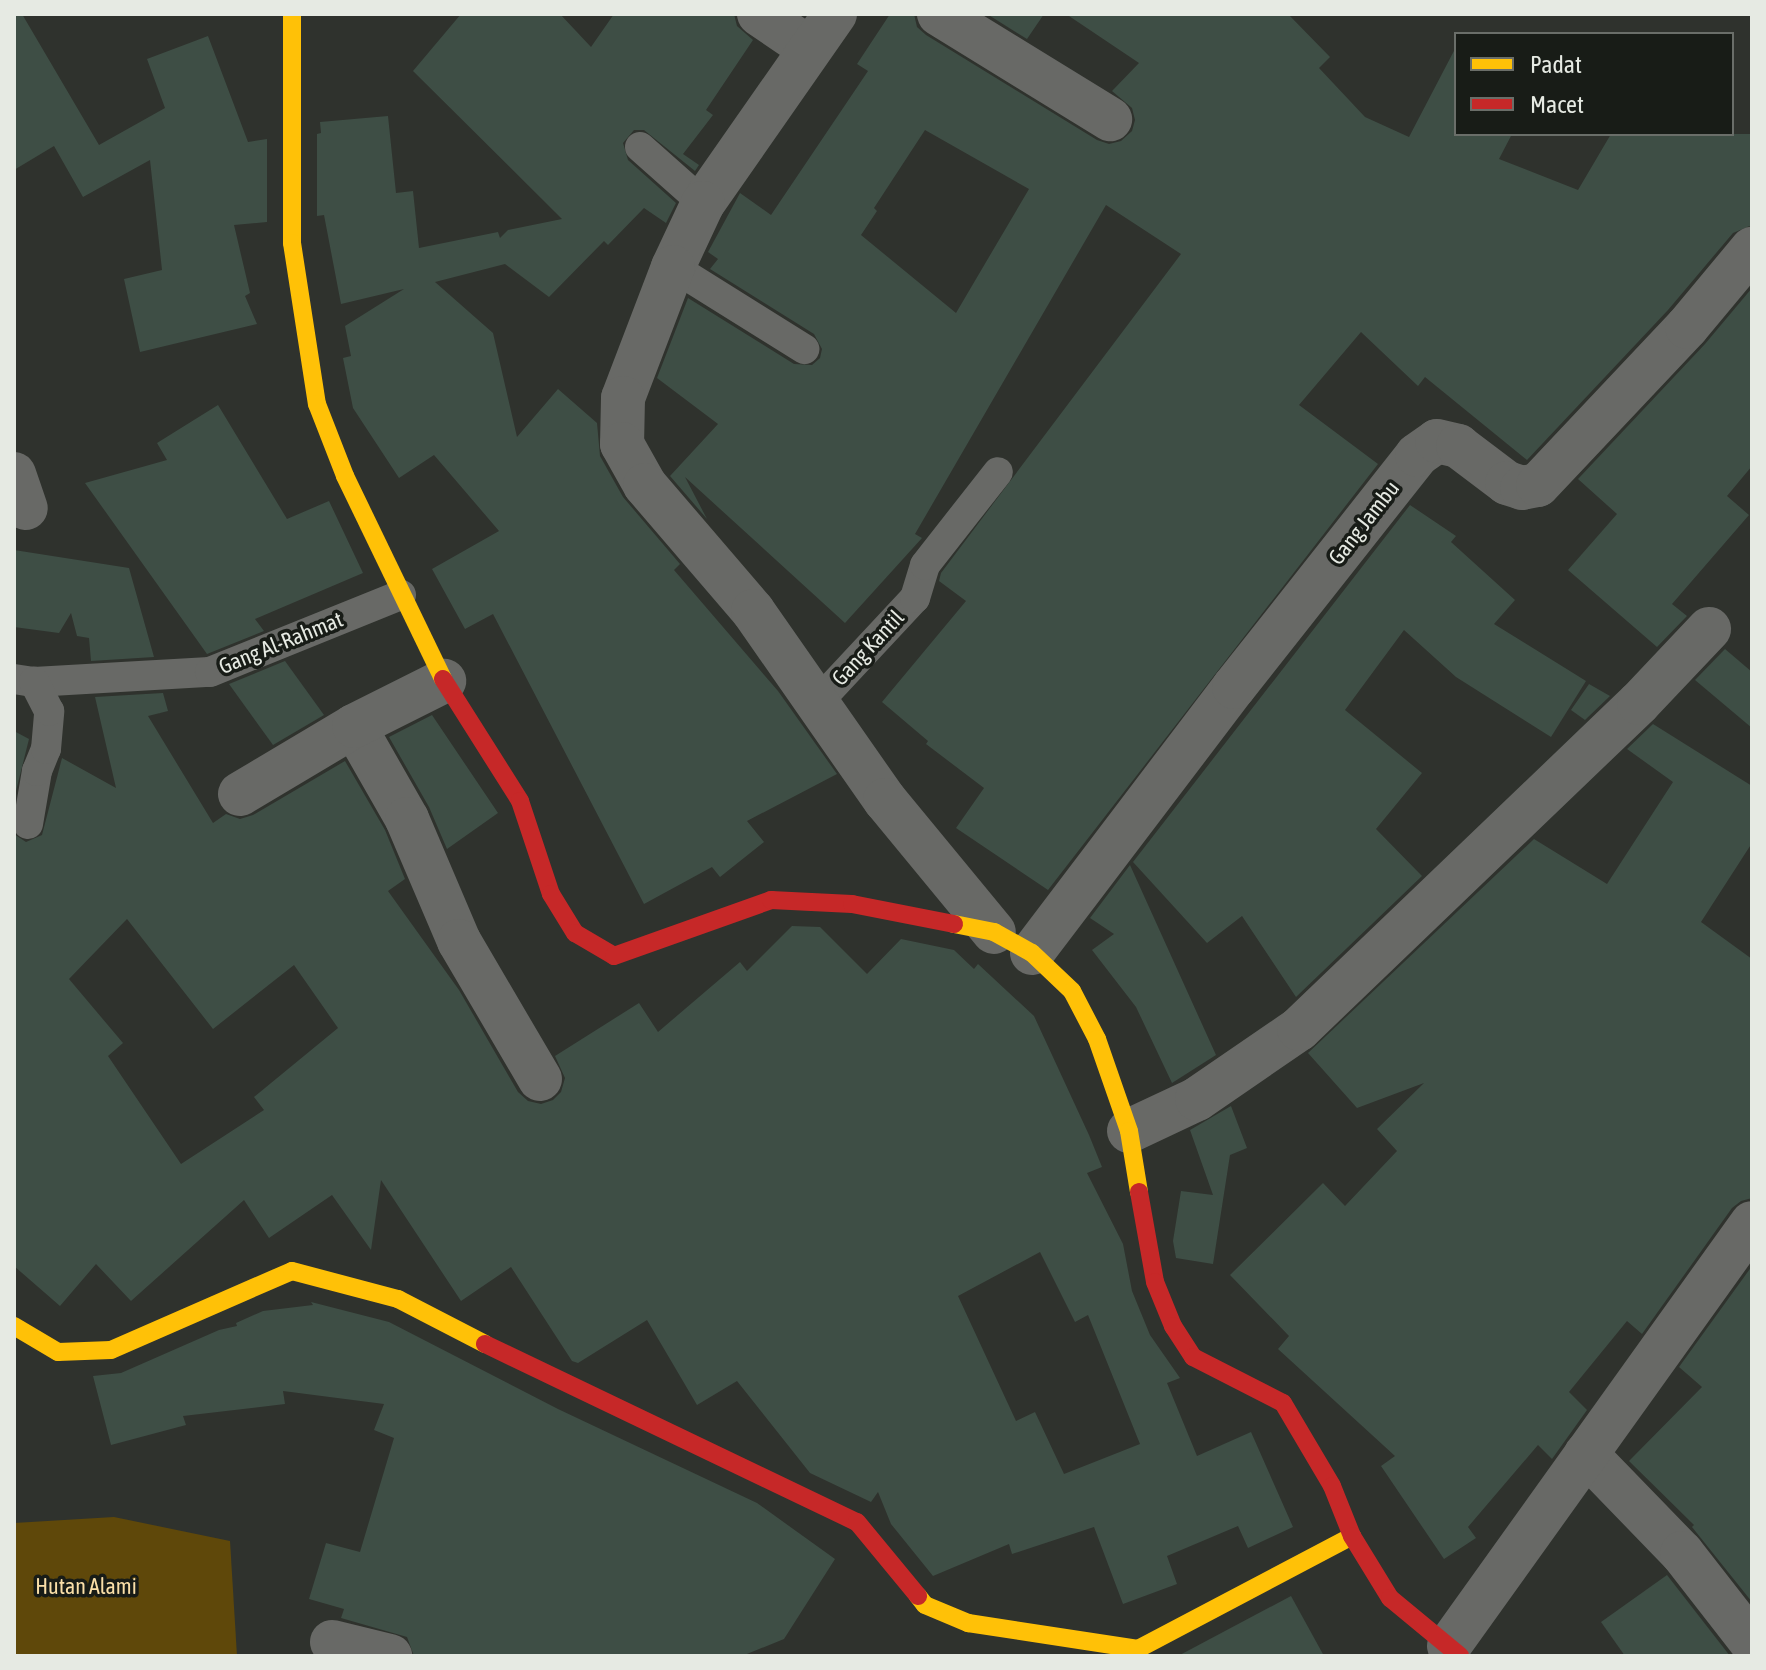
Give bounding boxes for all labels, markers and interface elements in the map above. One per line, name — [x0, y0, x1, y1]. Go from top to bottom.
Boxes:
legend — [1454, 32, 1734, 136]
text: Padat — [1530, 51, 1582, 78]
text: Macet — [1530, 91, 1584, 118]
street label: Gang Jambu — [1323, 476, 1405, 570]
street label: Gang Kantil — [826, 605, 910, 691]
street label: Gang Al-Rahmat — [215, 606, 347, 680]
park label: Hutan Alami — [35, 1574, 137, 1600]

